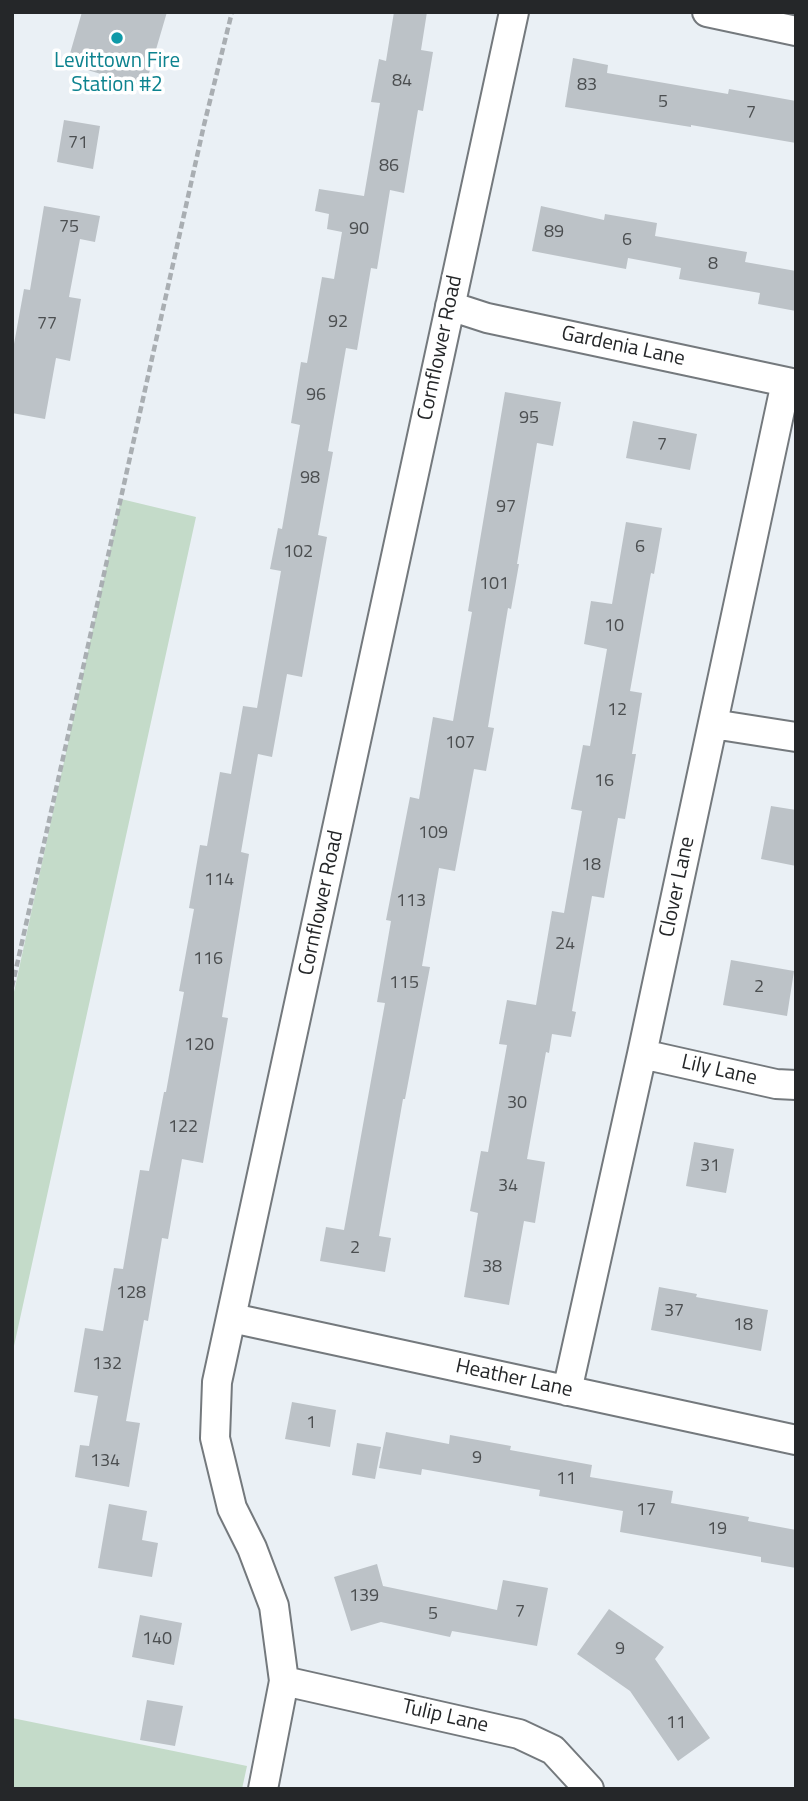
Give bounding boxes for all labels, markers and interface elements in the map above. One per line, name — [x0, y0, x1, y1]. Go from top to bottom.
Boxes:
marker: Levittown Fire Station #2 — [109, 30, 125, 46]
place label: Levittown Fire Station #2 — [54, 49, 180, 99]
house number: 84 — [392, 71, 412, 93]
house number: 83 — [577, 75, 597, 97]
house number: 5 — [658, 92, 668, 114]
house number: 7 — [746, 103, 756, 125]
house number: 71 — [68, 133, 88, 155]
house number: 86 — [379, 156, 399, 178]
house number: 75 — [59, 217, 79, 239]
house number: 90 — [349, 219, 369, 241]
house number: 89 — [544, 222, 564, 244]
house number: 6 — [622, 230, 632, 252]
house number: 8 — [708, 254, 718, 276]
street label: Cornflower Road — [413, 273, 469, 423]
house number: 92 — [328, 312, 348, 334]
house number: 77 — [37, 314, 57, 336]
street label: Gardenia Lane — [559, 322, 687, 372]
house number: 96 — [306, 385, 326, 407]
house number: 95 — [519, 408, 539, 430]
house number: 7 — [657, 435, 667, 457]
house number: 98 — [300, 468, 320, 490]
house number: 97 — [496, 497, 516, 519]
house number: 6 — [635, 537, 645, 559]
house number: 102 — [283, 542, 313, 564]
house number: 101 — [479, 574, 509, 596]
house number: 10 — [604, 616, 624, 638]
house number: 12 — [607, 700, 627, 722]
house number: 107 — [445, 733, 475, 755]
house number: 16 — [594, 771, 614, 793]
house number: 109 — [418, 823, 448, 845]
street label: Cornflower Road — [294, 828, 350, 978]
street label: Clover Lane — [655, 834, 701, 940]
house number: 18 — [581, 855, 601, 877]
house number: 114 — [204, 870, 234, 892]
house number: 113 — [396, 891, 426, 913]
house number: 24 — [555, 934, 575, 956]
house number: 116 — [193, 949, 223, 971]
house number: 115 — [389, 973, 419, 995]
house number: 2 — [754, 977, 764, 999]
house number: 120 — [184, 1035, 214, 1057]
street label: Lily Lane — [679, 1050, 759, 1092]
house number: 30 — [507, 1093, 527, 1115]
house number: 122 — [168, 1117, 198, 1139]
house number: 31 — [700, 1156, 720, 1178]
house number: 34 — [498, 1176, 518, 1198]
house number: 2 — [350, 1238, 360, 1260]
house number: 38 — [482, 1257, 502, 1279]
house number: 128 — [116, 1283, 146, 1305]
house number: 37 — [664, 1301, 684, 1323]
house number: 18 — [733, 1315, 753, 1337]
house number: 132 — [92, 1354, 122, 1376]
street label: Heather Lane — [453, 1354, 575, 1404]
house number: 1 — [306, 1413, 316, 1435]
house number: 9 — [472, 1448, 482, 1470]
house number: 134 — [90, 1451, 120, 1473]
house number: 11 — [556, 1469, 576, 1491]
house number: 17 — [636, 1500, 656, 1522]
house number: 19 — [707, 1519, 727, 1541]
house number: 139 — [349, 1586, 379, 1608]
house number: 7 — [515, 1602, 525, 1624]
house number: 5 — [428, 1604, 438, 1626]
house number: 140 — [142, 1629, 172, 1651]
house number: 9 — [615, 1639, 625, 1661]
street label: Tulip Lane — [399, 1695, 491, 1739]
house number: 11 — [666, 1713, 686, 1735]

